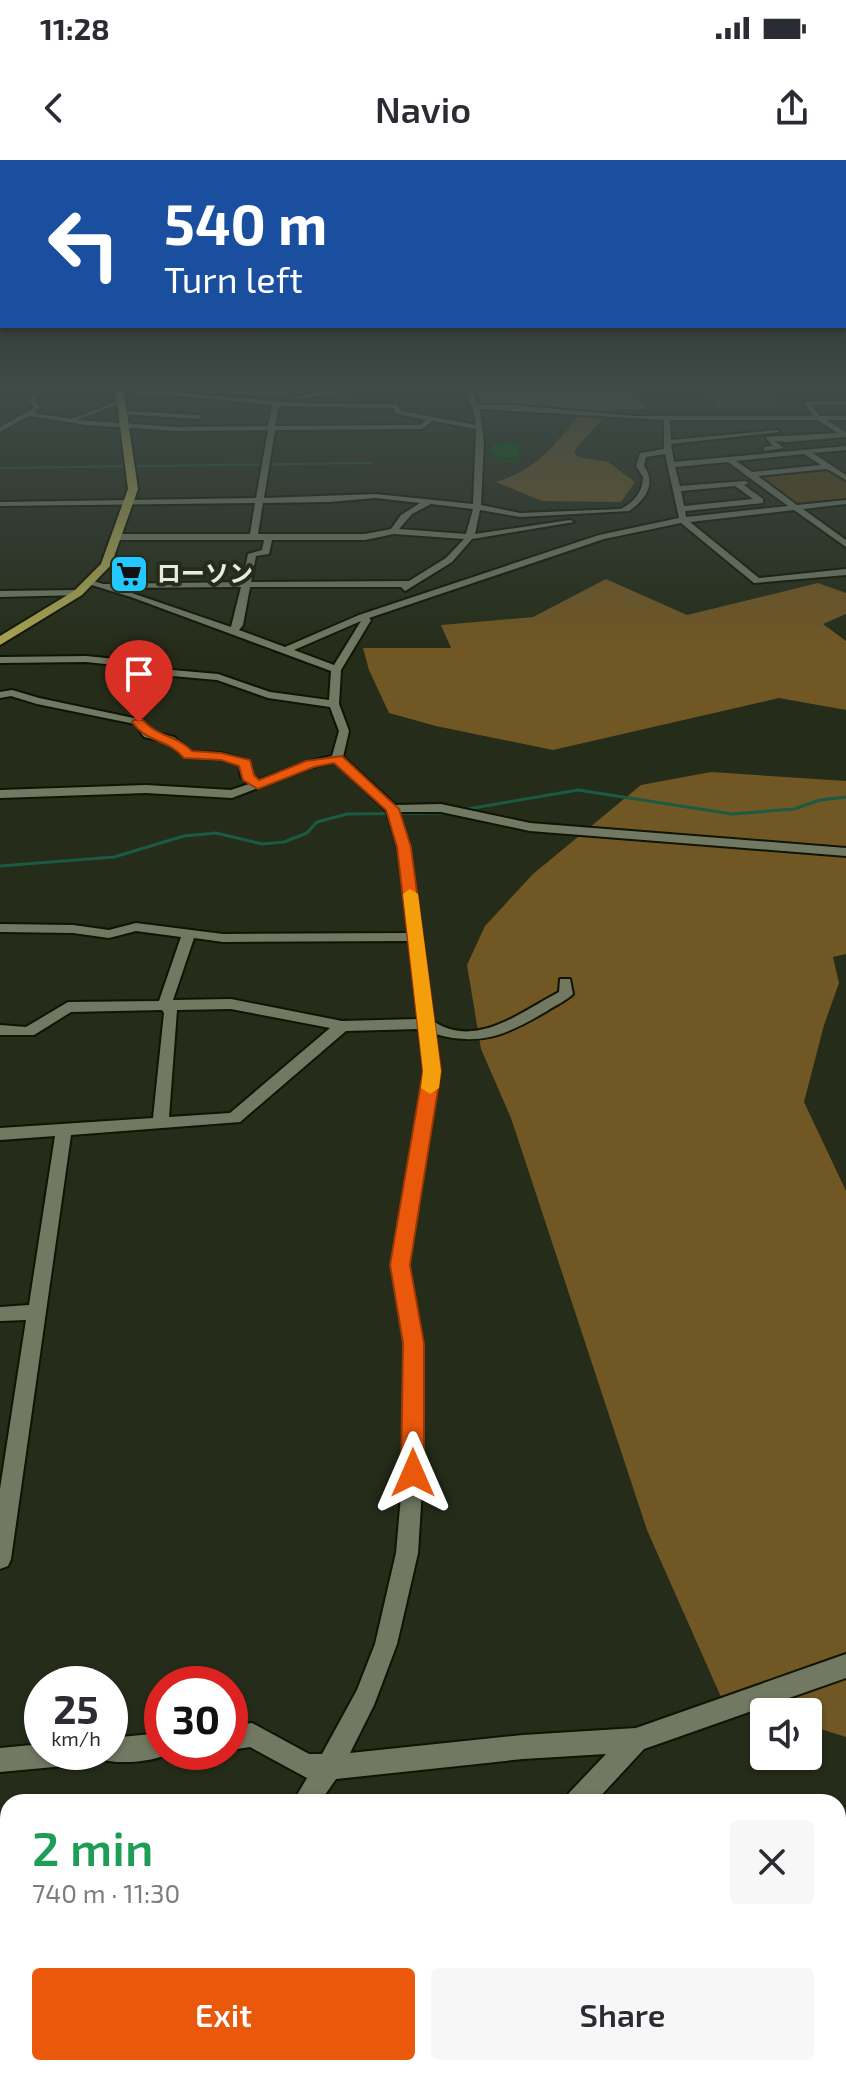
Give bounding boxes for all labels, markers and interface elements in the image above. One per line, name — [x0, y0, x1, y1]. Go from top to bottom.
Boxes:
text: 11:28 — [40, 10, 110, 46]
icon: back — [32, 86, 76, 130]
icon: share — [770, 86, 814, 130]
text: Navio — [375, 87, 471, 130]
text: 540 m — [164, 189, 327, 256]
icon: left — [32, 192, 136, 296]
text: Turn left — [164, 257, 303, 300]
supermarket icon: ローソン — [108, 553, 150, 595]
place label: ローソン — [157, 558, 253, 587]
pin — [105, 640, 173, 722]
icon: arrive — [117, 652, 161, 696]
position arrow — [371, 1431, 455, 1515]
speed limit sign: 30 — [144, 1666, 248, 1770]
text: 25 — [53, 1684, 99, 1732]
map controls — [750, 1698, 822, 1770]
button: sound — [750, 1698, 822, 1770]
text: km/h — [51, 1726, 101, 1750]
text: 2 min — [32, 1818, 153, 1876]
button: close — [730, 1820, 814, 1904]
text: 740 m · 11:30 — [32, 1877, 180, 1908]
button: Exit — [32, 1968, 415, 2060]
button: Share — [431, 1968, 814, 2060]

